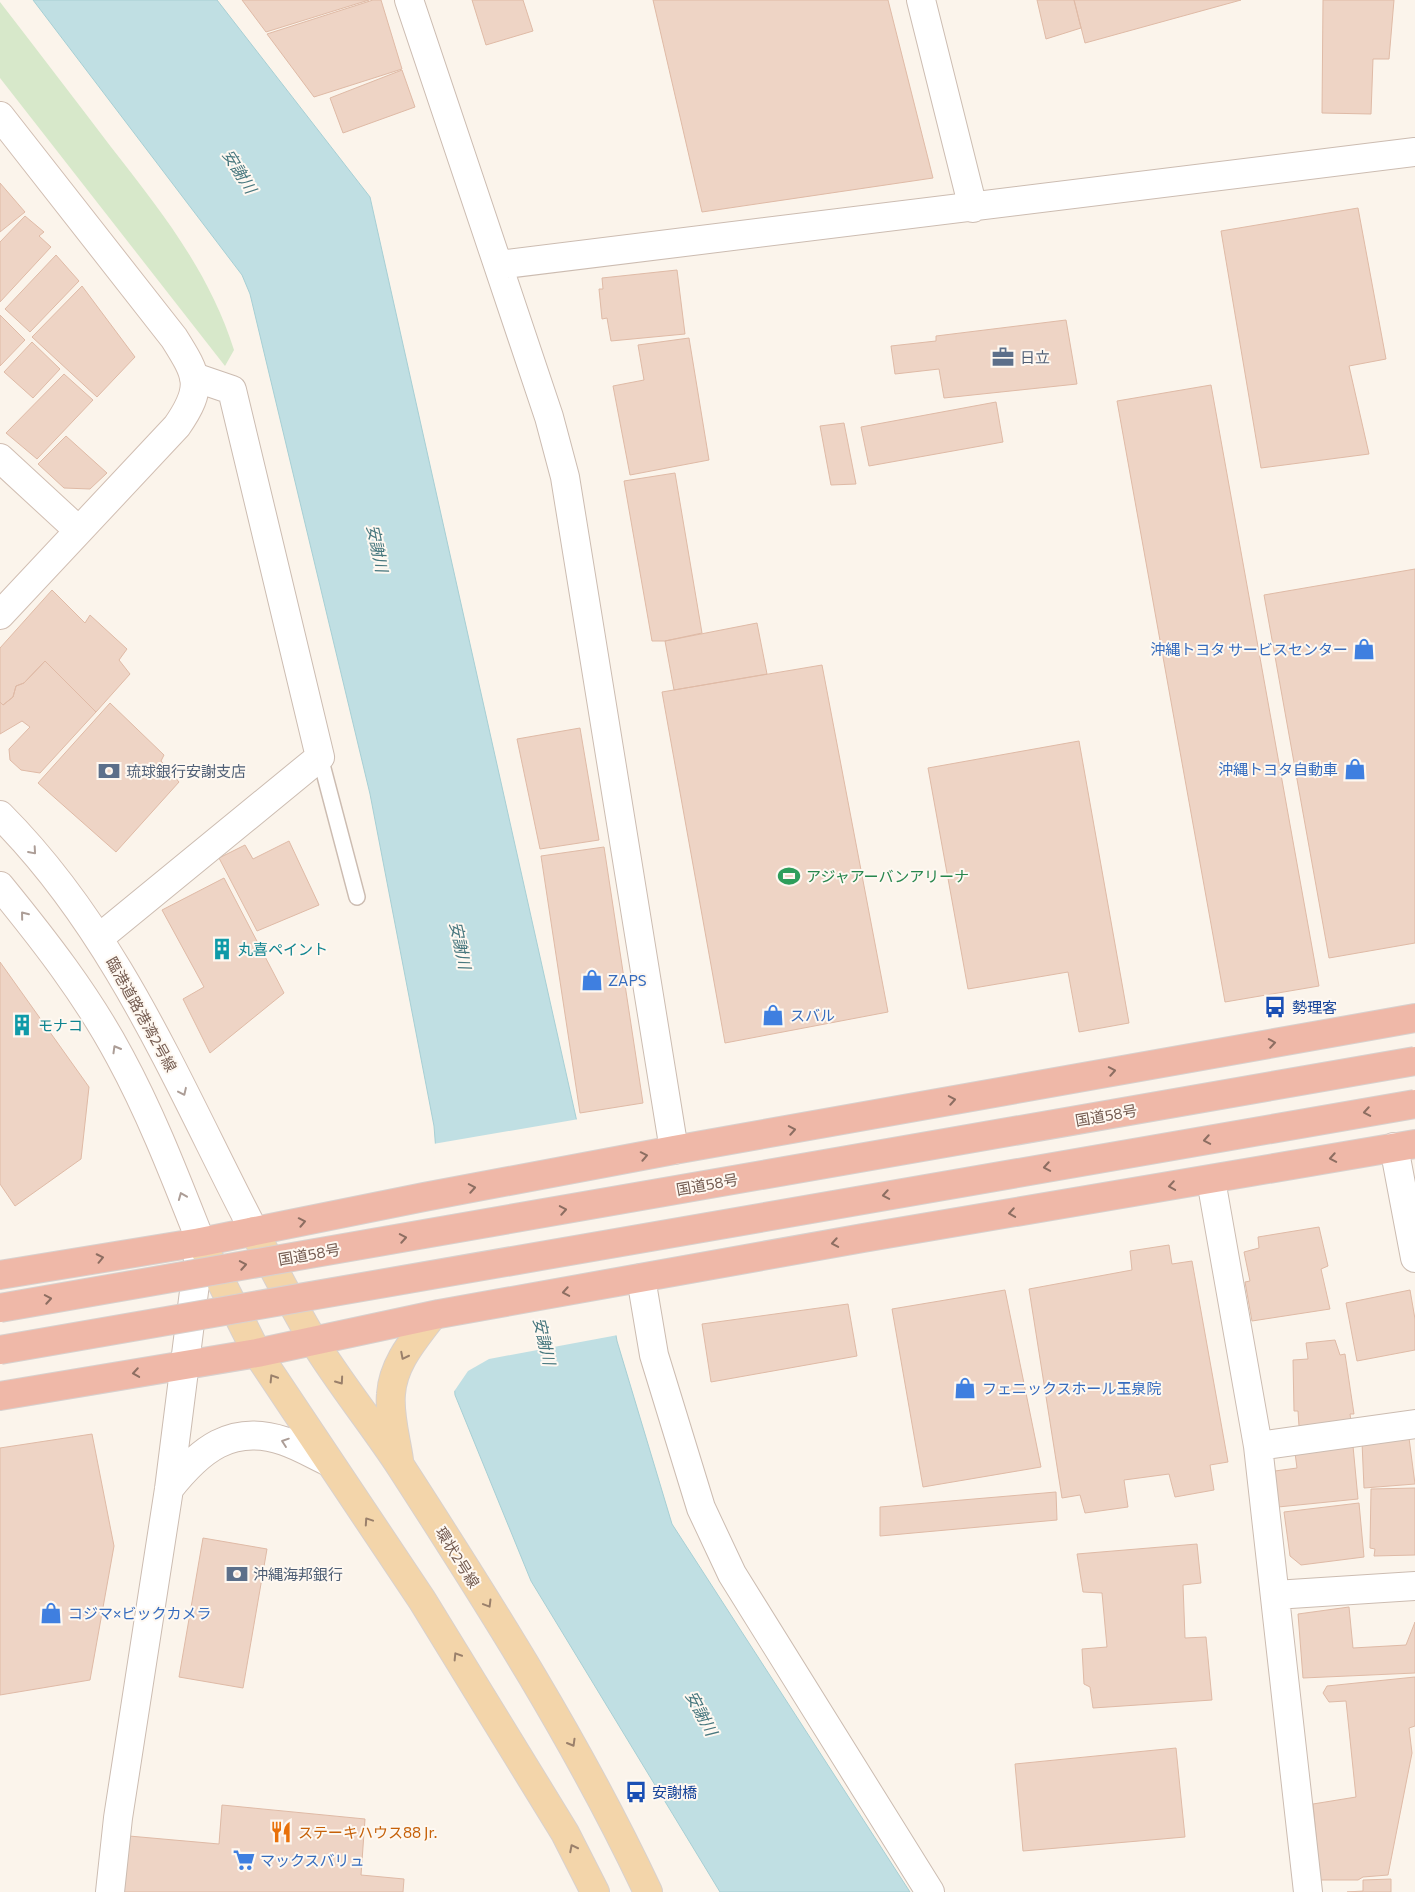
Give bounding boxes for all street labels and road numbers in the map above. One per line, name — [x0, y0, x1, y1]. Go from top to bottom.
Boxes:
street label: 臨港道路港湾2号線 — [103, 954, 181, 1074]
street label: 国道58号 — [1074, 1101, 1138, 1129]
street label: 国道58号 — [675, 1170, 739, 1198]
street label: 国道58号 — [277, 1240, 341, 1268]
street label: 環状2号線 — [432, 1523, 484, 1591]

